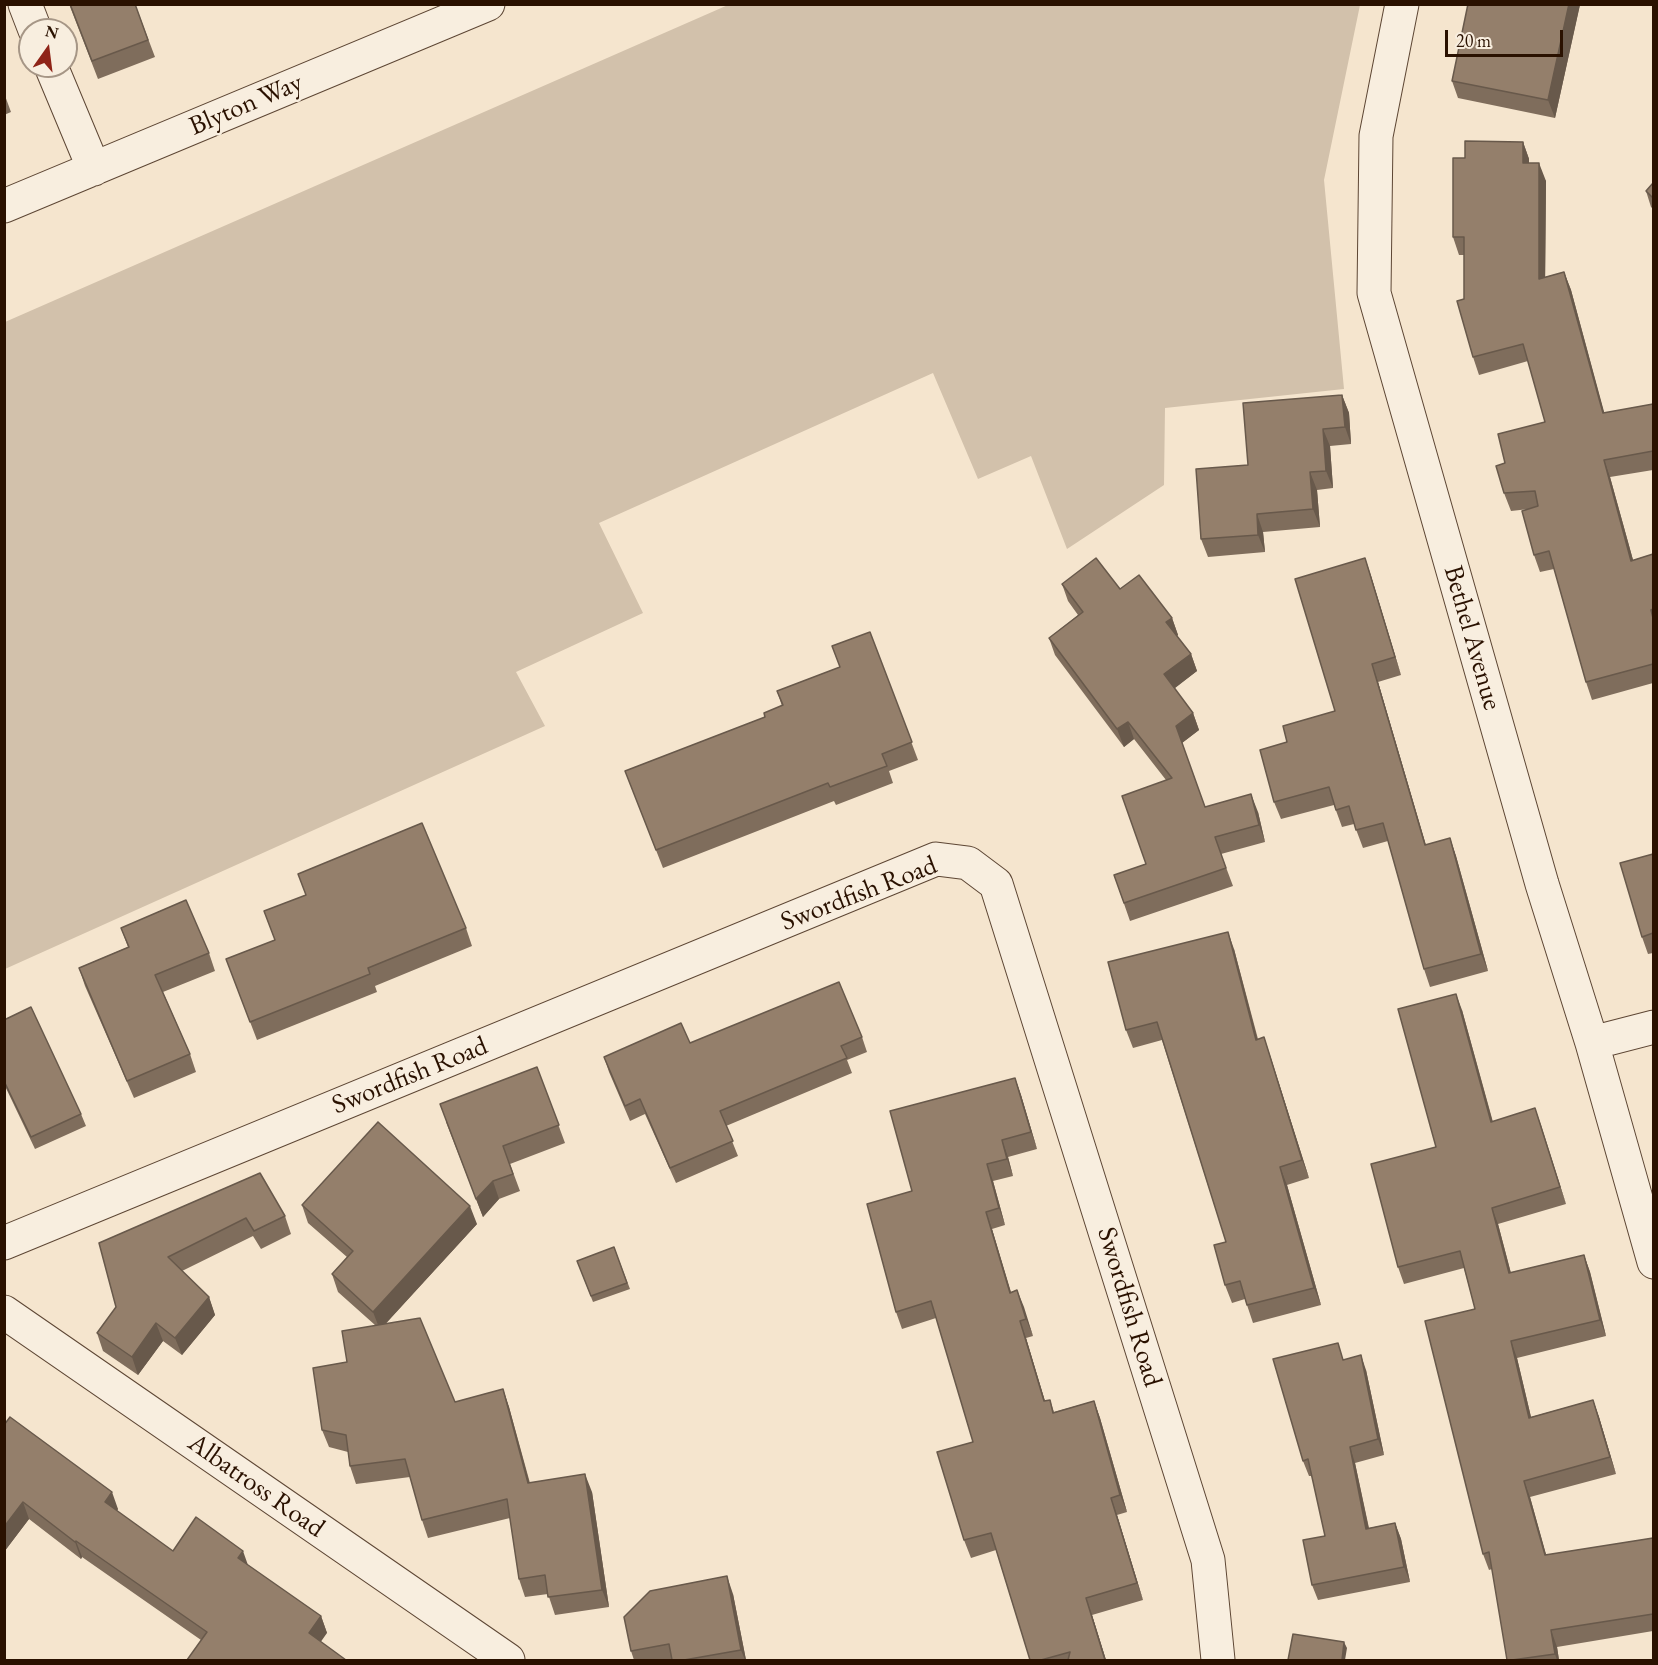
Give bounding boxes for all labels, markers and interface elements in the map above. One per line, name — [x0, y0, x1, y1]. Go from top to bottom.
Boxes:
north arrow — [18, 18, 78, 78]
scale bar — [1448, 18, 1566, 56]
text: N — [43, 20, 61, 44]
text: 20 m — [1456, 29, 1491, 52]
street label: Blyton Way — [184, 67, 308, 143]
street label: Bethel Avenue — [1436, 562, 1508, 714]
street label: Swordfish Road — [776, 849, 942, 939]
street label: Swordfish Road — [327, 1030, 493, 1122]
street label: Swordfish Road — [1089, 1223, 1169, 1391]
street label: Albatross Road — [181, 1427, 331, 1545]

